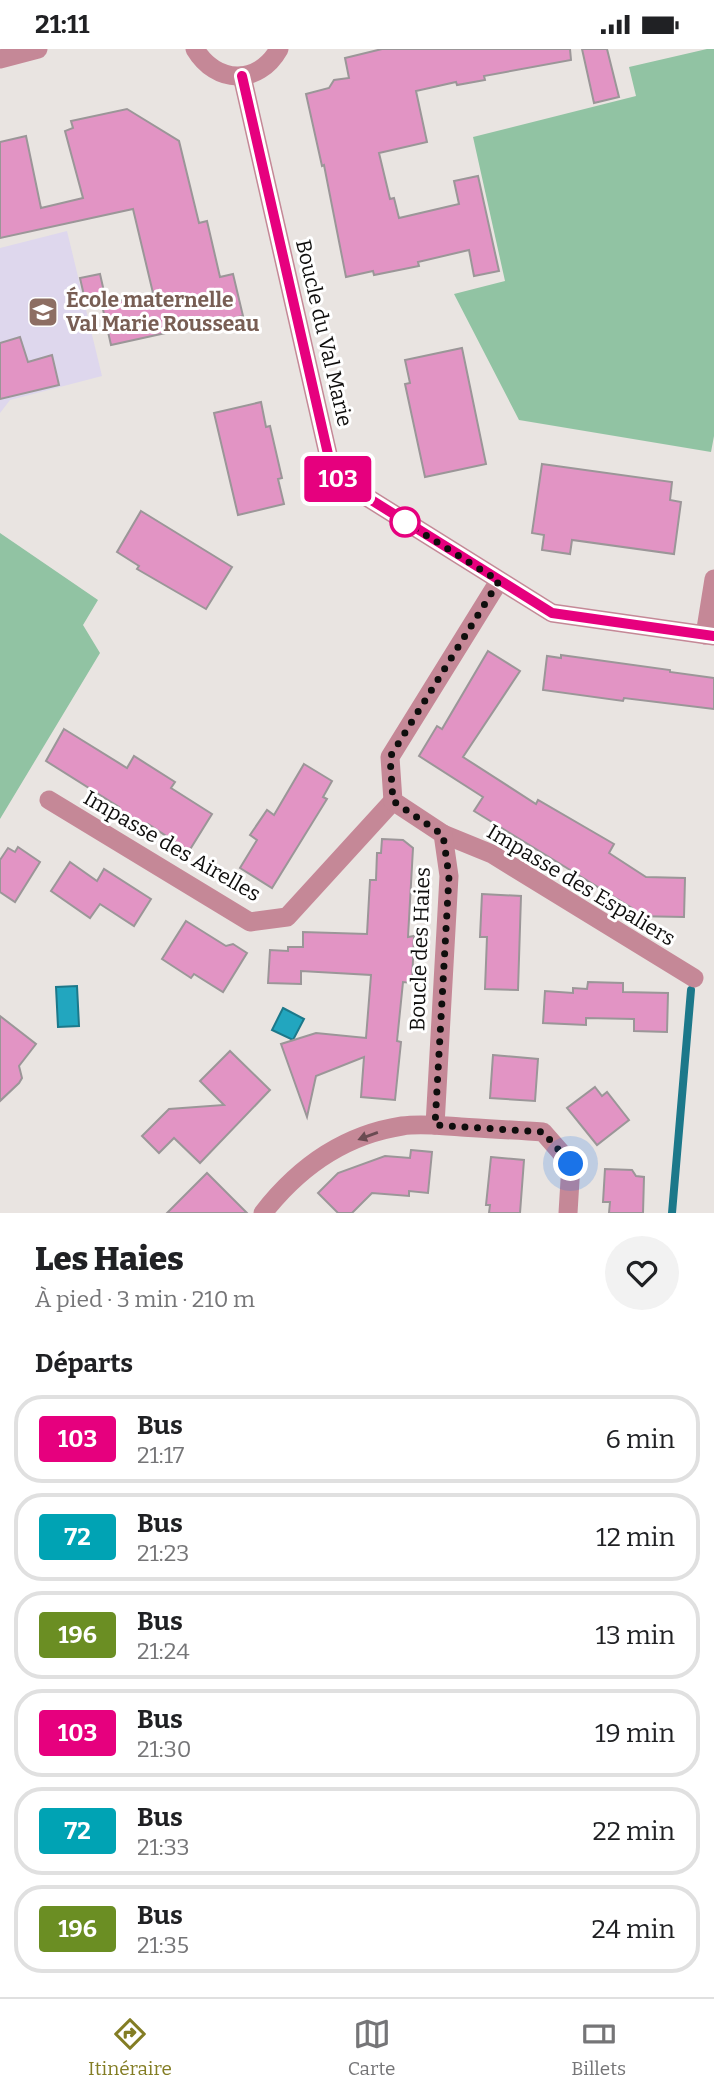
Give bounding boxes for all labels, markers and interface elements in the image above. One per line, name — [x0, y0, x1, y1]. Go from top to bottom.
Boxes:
text: 21:11 — [35, 9, 89, 40]
street label: Boucle du Val Marie — [290, 237, 358, 429]
place label: École maternelle Val Marie Rousseau — [66, 286, 259, 337]
school or university icon: École maternelle Val Marie Rousseau — [26, 295, 60, 329]
line badge: 103 — [298, 456, 378, 502]
text: 103 — [318, 465, 358, 493]
unlabelled marker — [390, 507, 420, 537]
street label: Impasse des Airelles — [79, 785, 265, 907]
street label: Impasse des Espaliers — [482, 819, 680, 951]
street label: Boucle des Haies — [404, 866, 436, 1032]
one-way arrow — [357, 1131, 378, 1142]
your location — [553, 1146, 588, 1181]
button: heart — [605, 1236, 679, 1310]
text: Les Haies — [35, 1239, 184, 1279]
text: À pied · 3 min · 210 m — [35, 1285, 255, 1313]
text: Départs — [35, 1348, 133, 1379]
text: Bus — [137, 1410, 183, 1441]
text: 6 min — [606, 1424, 675, 1455]
text: 103 — [58, 1425, 97, 1453]
text: 21:17 — [137, 1441, 184, 1469]
text: Bus — [137, 1508, 183, 1539]
text: 12 min — [596, 1522, 675, 1553]
text: 72 — [64, 1523, 91, 1551]
text: 21:23 — [137, 1539, 189, 1567]
text: Bus — [137, 1606, 183, 1637]
text: 13 min — [595, 1620, 675, 1651]
text: 196 — [58, 1621, 97, 1649]
text: 21:24 — [137, 1637, 190, 1665]
text: Bus — [137, 1704, 183, 1735]
text: 19 min — [595, 1718, 675, 1749]
text: 103 — [58, 1719, 97, 1747]
text: 21:30 — [137, 1735, 192, 1763]
text: Bus — [137, 1802, 183, 1833]
text: 22 min — [593, 1816, 675, 1847]
text: 72 — [64, 1817, 91, 1845]
text: 21:33 — [137, 1833, 190, 1861]
text: Bus — [137, 1900, 183, 1931]
text: 24 min — [591, 1914, 675, 1945]
text: 196 — [58, 1915, 97, 1943]
text: 21:35 — [137, 1931, 189, 1959]
tab: Itinéraire — [88, 2015, 172, 2080]
tab: Carte — [348, 2015, 395, 2080]
tab: Billets — [571, 2015, 626, 2080]

